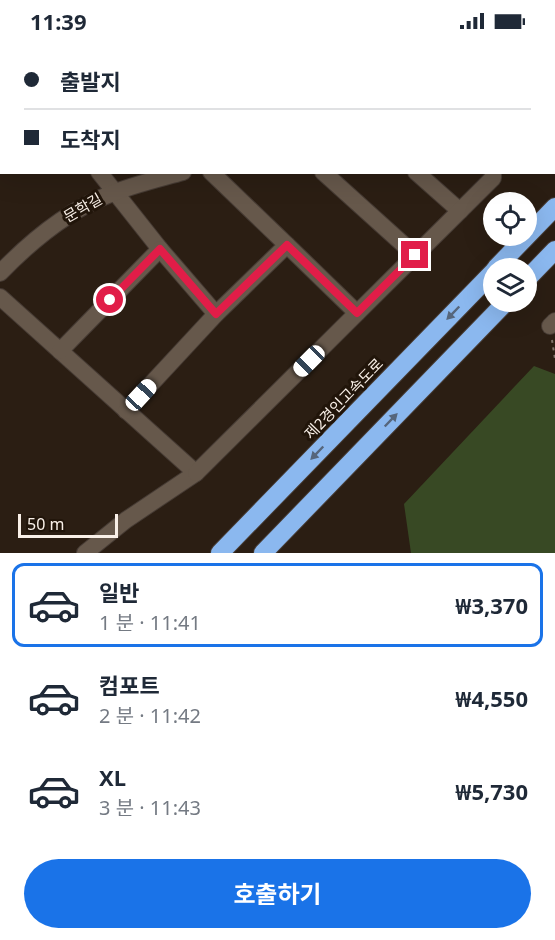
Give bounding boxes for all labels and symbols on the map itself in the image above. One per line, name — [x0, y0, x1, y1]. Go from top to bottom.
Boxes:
street label: 문학길 — [60, 188, 105, 226]
route end — [401, 241, 428, 268]
route start — [96, 286, 123, 313]
one-way arrow — [446, 306, 460, 320]
car — [290, 342, 328, 380]
street label: 제2경인고속도로 — [300, 354, 387, 443]
car — [122, 376, 160, 414]
one-way arrow — [384, 414, 398, 428]
one-way arrow — [310, 445, 324, 460]
scale bar — [18, 511, 118, 538]

